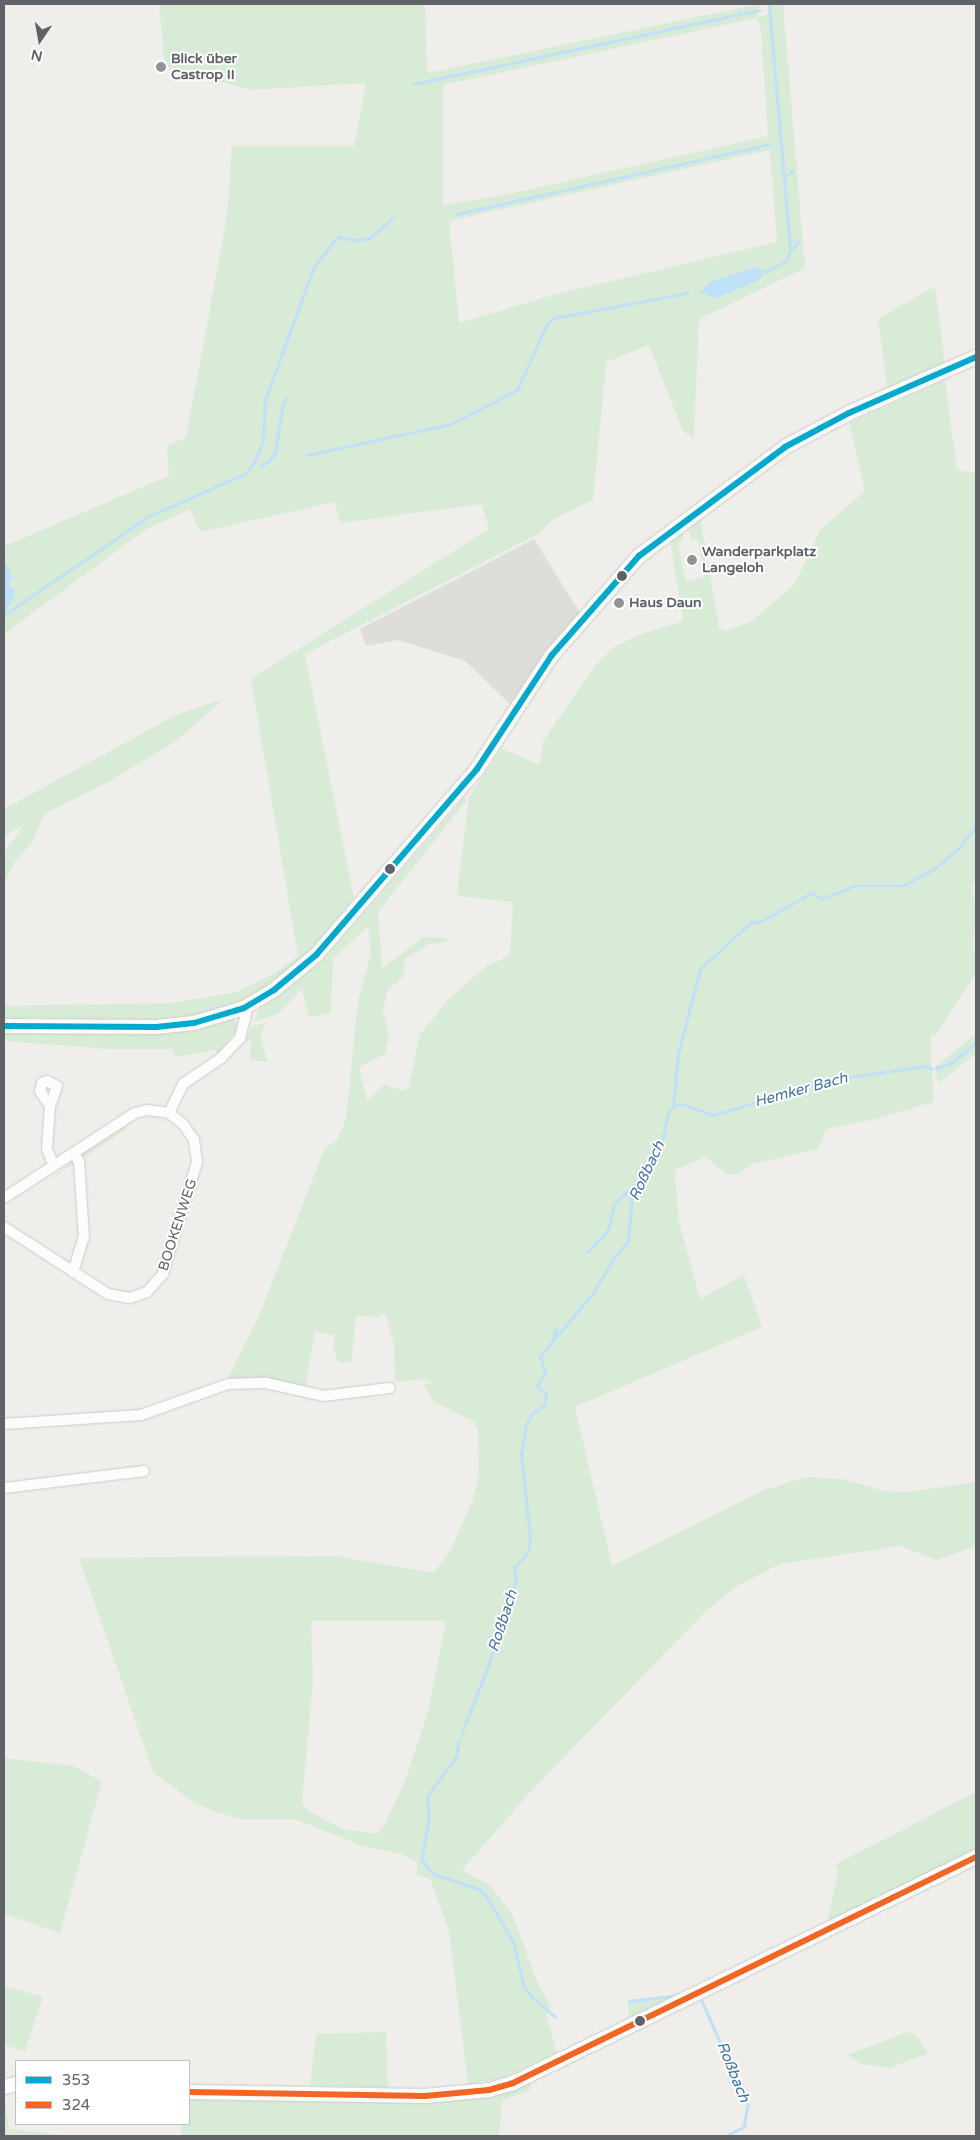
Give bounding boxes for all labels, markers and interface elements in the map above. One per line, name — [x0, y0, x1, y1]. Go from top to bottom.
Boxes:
north arrow — [15, 15, 65, 65]
text: N — [30, 46, 44, 65]
place label: Blick über Castrop II — [171, 51, 237, 84]
marker: Blick über Castrop II — [155, 61, 167, 73]
place label: Wanderparkplatz Langeloh — [702, 544, 816, 576]
marker: Wanderparkplatz Langeloh — [686, 554, 698, 566]
unlabelled marker — [617, 571, 627, 581]
place label: Haus Daun — [629, 595, 702, 611]
marker: Haus Daun — [613, 597, 625, 609]
unlabelled marker — [385, 864, 395, 874]
water label: Hemker Bach — [753, 1069, 849, 1111]
water label: Roßbach — [625, 1138, 669, 1204]
street label: BOOKENWEG — [155, 1177, 201, 1273]
water label: Roßbach — [485, 1588, 521, 1654]
unlabelled marker — [635, 2016, 645, 2026]
water label: Roßbach — [713, 2039, 753, 2105]
legend — [15, 2060, 190, 2125]
text: 353 — [62, 2071, 90, 2089]
text: 324 — [62, 2096, 90, 2114]

